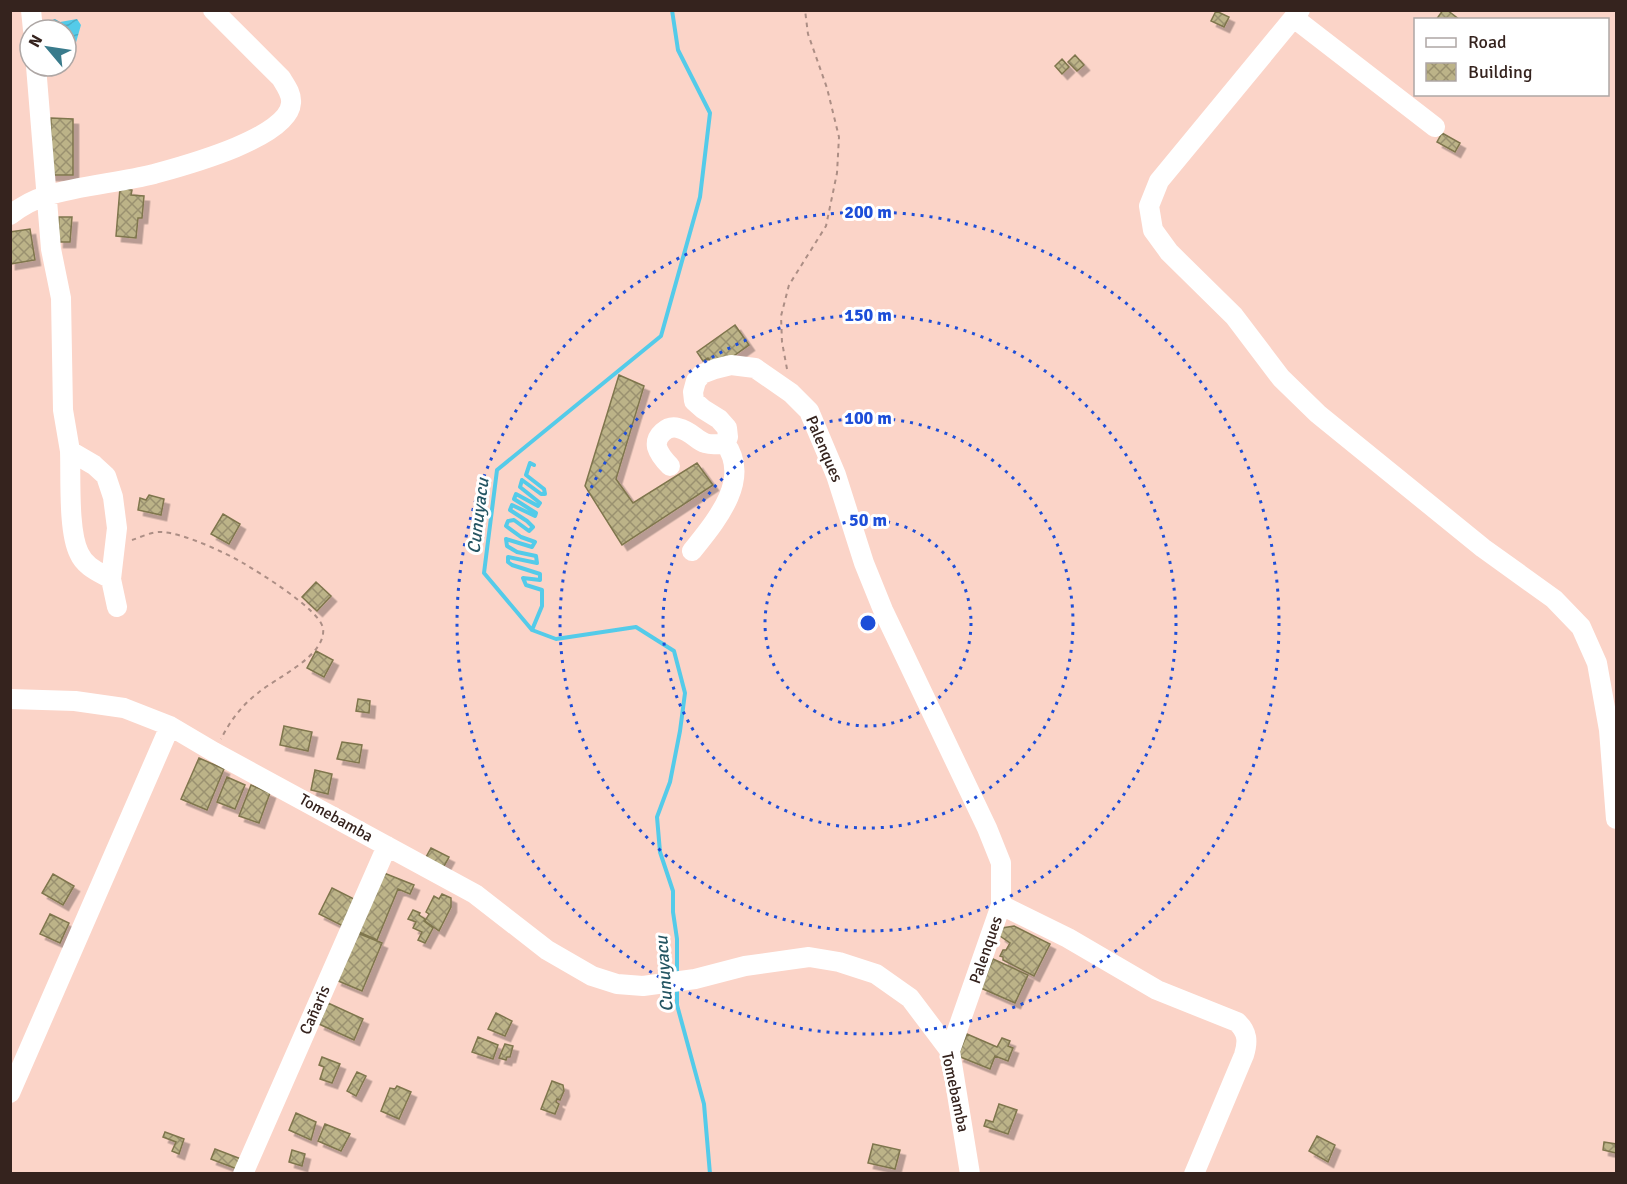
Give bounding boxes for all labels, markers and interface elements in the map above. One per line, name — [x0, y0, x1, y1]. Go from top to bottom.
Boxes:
north arrow — [18, 18, 78, 78]
legend — [1414, 18, 1609, 96]
text: N — [24, 31, 47, 51]
text: Road — [1468, 31, 1507, 53]
text: Building — [1468, 61, 1532, 83]
text: 200 m — [844, 201, 892, 223]
text: 150 m — [844, 304, 892, 326]
text: 100 m — [844, 407, 892, 429]
street label: Palenques — [801, 413, 847, 485]
water label: Cunuyacu — [462, 476, 494, 555]
text: 50 m — [849, 509, 887, 531]
centre of rings — [858, 613, 878, 633]
street label: Tomebamba — [296, 790, 376, 846]
street label: Palenques — [965, 914, 1007, 986]
water label: Cunuyacu — [650, 934, 678, 1013]
street label: Cañaris — [295, 982, 335, 1038]
street label: Tomebamba — [937, 1050, 973, 1134]

